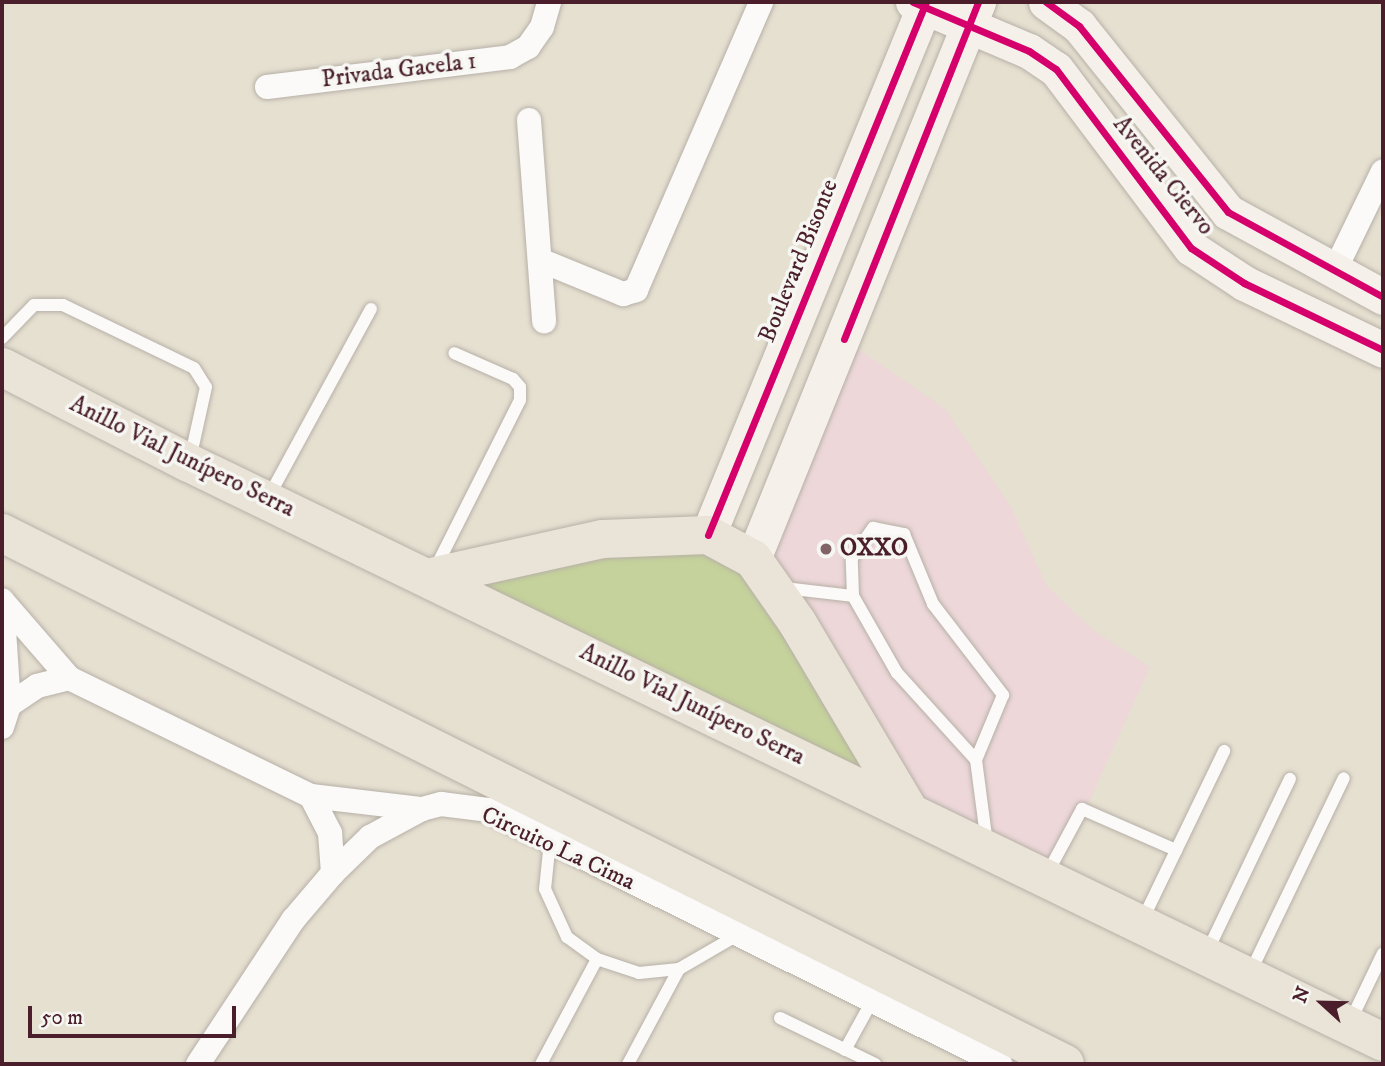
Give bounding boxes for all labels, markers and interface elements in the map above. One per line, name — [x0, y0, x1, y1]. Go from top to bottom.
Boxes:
street label: Privada Gacela 1 — [320, 47, 478, 95]
street label: Avenida Ciervo — [1106, 111, 1220, 241]
street label: Boulevard Bisonte — [753, 175, 845, 347]
street label: Anillo Vial Junípero Serra — [65, 390, 299, 524]
place label: OXXO — [840, 535, 908, 563]
marker: OXXO — [818, 541, 834, 557]
street label: Anillo Vial Junípero Serra — [575, 638, 809, 772]
street label: Circuito La Cima — [477, 801, 639, 897]
north arrow — [1287, 968, 1357, 1038]
text: N — [1288, 983, 1316, 1006]
scale bar — [32, 992, 240, 1036]
text: 50 m — [41, 1005, 83, 1031]

